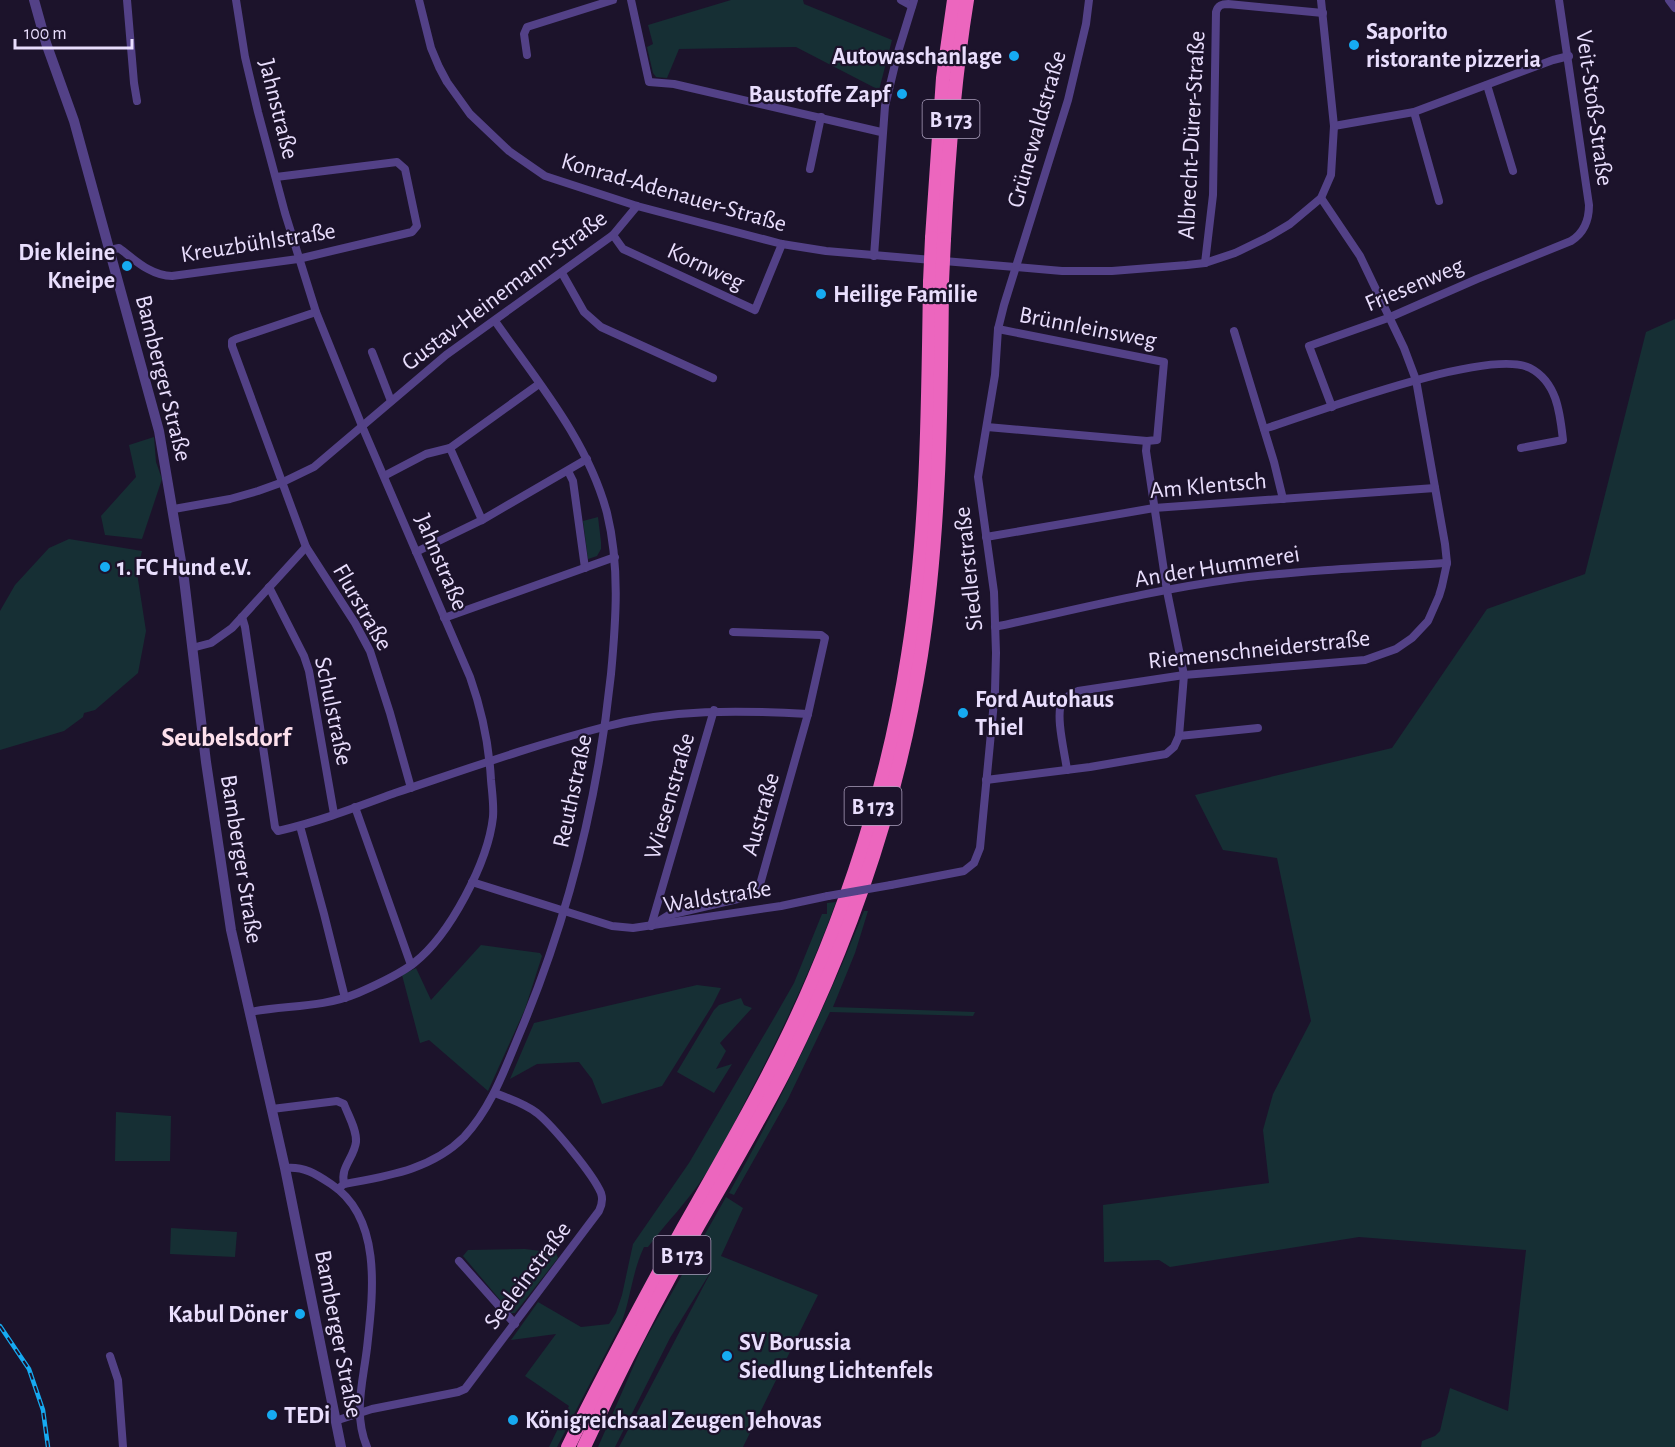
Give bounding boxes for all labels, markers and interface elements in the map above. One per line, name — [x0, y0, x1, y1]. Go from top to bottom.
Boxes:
scale bar — [15, 12, 132, 50]
place label: Saporito ristorante pizzeria — [1366, 20, 1541, 72]
text: 100 m — [24, 25, 67, 43]
street label: Veit-Stoß-Straße — [1571, 29, 1617, 187]
street label: Albrecht-Dürer-Straße — [1175, 30, 1209, 240]
marker: Saporito ristorante pizzeria — [1347, 38, 1361, 52]
place label: Autowaschanlage — [832, 45, 1002, 69]
street label: Grünewaldstraße — [1003, 48, 1071, 210]
marker: Autowaschanlage — [1007, 49, 1021, 63]
street label: Jahnstraße — [254, 57, 302, 162]
place label: Baustoffe Zapf — [749, 83, 892, 107]
marker: Baustoffe Zapf — [895, 87, 909, 101]
road number: B 173 — [922, 100, 980, 138]
street label: Konrad-Adenauer-Straße — [558, 149, 789, 237]
street label: Gustav-Heinemann-Straße — [398, 206, 612, 376]
street label: Kreuzbühlstraße — [179, 219, 337, 267]
street label: Kornweg — [663, 239, 748, 295]
place label: Die kleine Kneipe — [18, 241, 115, 293]
street label: Friesenweg — [1362, 253, 1467, 316]
marker: Die kleine Kneipe — [120, 259, 134, 273]
place label: Heilige Familie — [833, 283, 978, 307]
marker: Heilige Familie — [814, 287, 828, 301]
street label: Bamberger Straße — [131, 293, 195, 464]
street label: Brünnleinsweg — [1017, 303, 1159, 353]
street label: Am Klentsch — [1148, 469, 1268, 503]
street label: Siedlerstraße — [951, 506, 987, 632]
street label: Jahnstraße — [410, 511, 472, 614]
street label: An der Hummerei — [1133, 542, 1302, 592]
place label: 1. FC Hund e.V. — [117, 556, 252, 580]
marker: 1. FC Hund e.V. — [98, 560, 112, 574]
street label: Flurstraße — [328, 560, 396, 655]
street label: Riemenschneiderstraße — [1147, 626, 1371, 674]
street label: Schulstraße — [310, 655, 356, 768]
place label: Ford Autohaus Thiel — [975, 688, 1114, 740]
marker: Ford Autohaus Thiel — [956, 706, 970, 720]
district label: Seubelsdorf — [161, 724, 293, 751]
street label: Wiesenstraße — [640, 730, 699, 862]
street label: Reuthstraße — [549, 732, 597, 850]
street label: Austraße — [738, 770, 784, 859]
street label: Bamberger Straße — [216, 773, 266, 945]
road number: B 173 — [844, 787, 902, 825]
street label: Waldstraße — [661, 877, 773, 917]
street label: Seeleinstraße — [480, 1217, 576, 1334]
road number: B 173 — [654, 1236, 710, 1274]
street label: Bamberger Straße — [310, 1248, 366, 1420]
place label: Kabul Döner — [168, 1303, 289, 1327]
marker: Kabul Döner — [293, 1307, 307, 1321]
place label: SV Borussia Siedlung Lichtenfels — [739, 1331, 933, 1383]
marker: SV Borussia Siedlung Lichtenfels — [720, 1349, 734, 1363]
place label: TEDi — [284, 1404, 330, 1428]
marker: TEDi — [265, 1408, 279, 1422]
place label: Königreichsaal Zeugen Jehovas — [525, 1409, 822, 1433]
marker: Königreichsaal Zeugen Jehovas — [506, 1413, 520, 1427]

